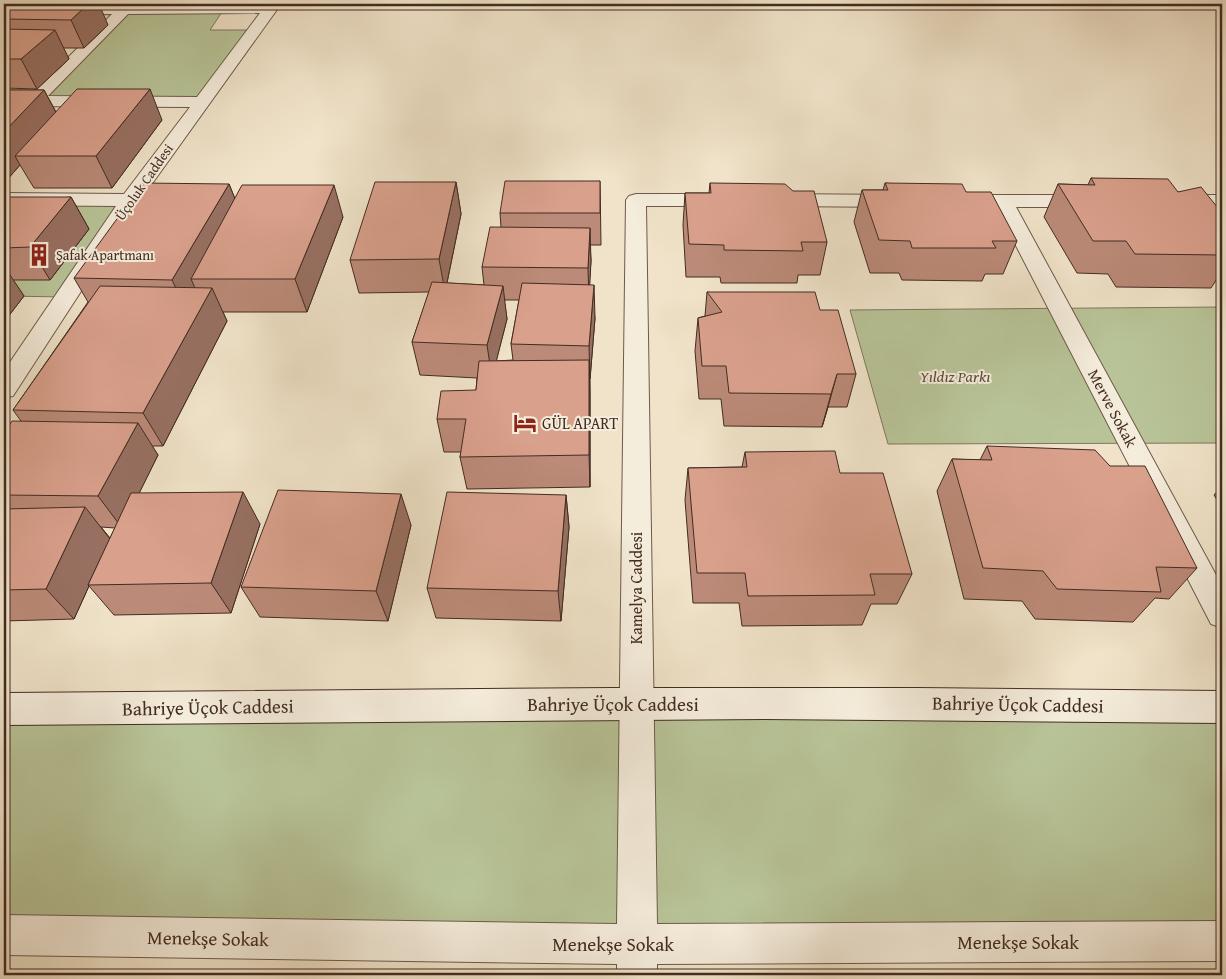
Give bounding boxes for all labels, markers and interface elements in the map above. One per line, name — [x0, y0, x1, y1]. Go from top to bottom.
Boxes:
street label: Üçoluk Caddesi — [110, 140, 178, 224]
building icon: Şafak Apartmanı — [26, 242, 52, 268]
place label: Şafak Apartmanı — [56, 245, 154, 265]
park label: Yıldız Parkı — [920, 364, 990, 388]
street label: Merve Sokak — [1082, 365, 1144, 452]
hotel icon: GÜL APART — [512, 410, 538, 436]
place label: GÜL APART — [542, 411, 618, 435]
street label: Kamelya Caddesi — [624, 531, 648, 644]
street label: Bahriye Üçok Caddesi — [932, 689, 1104, 719]
street label: Bahriye Üçok Caddesi — [527, 690, 699, 718]
street label: Bahriye Üçok Caddesi — [122, 692, 294, 722]
street label: Menekşe Sokak — [147, 923, 269, 953]
street label: Menekşe Sokak — [957, 928, 1079, 956]
street label: Menekşe Sokak — [552, 930, 674, 958]

